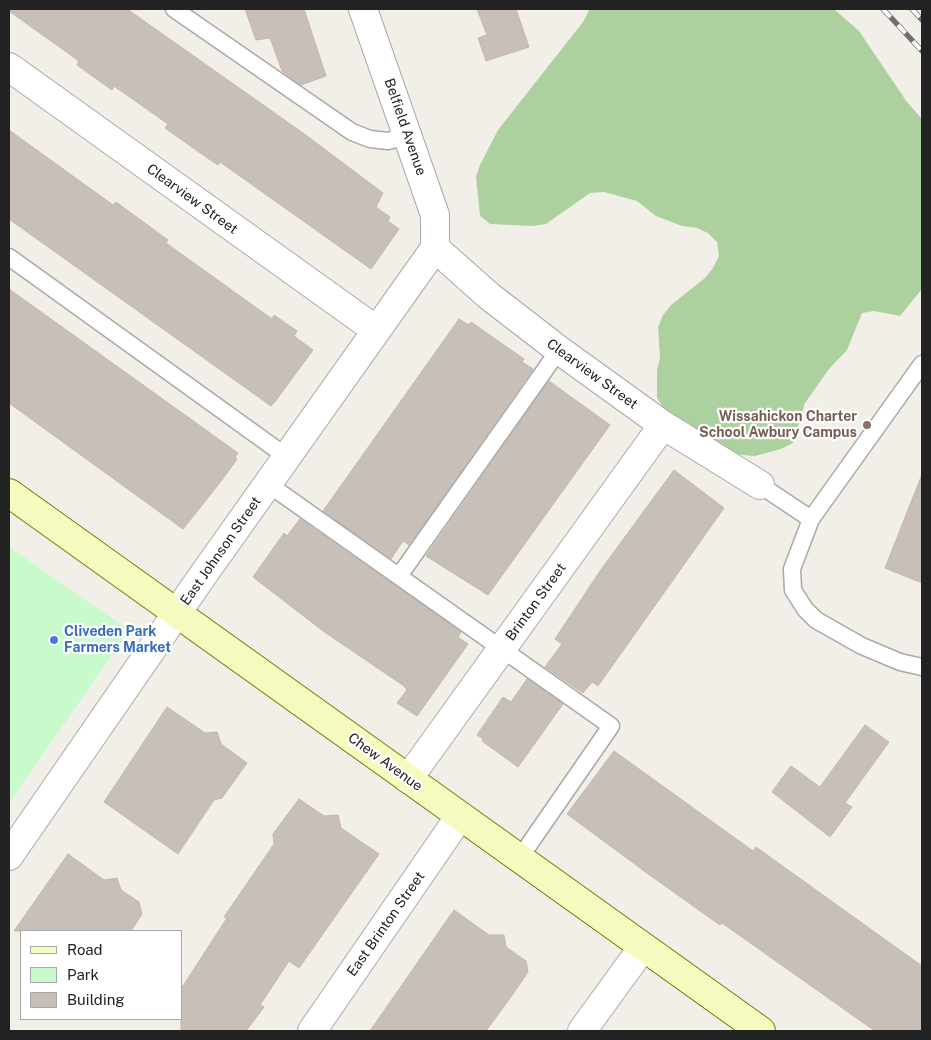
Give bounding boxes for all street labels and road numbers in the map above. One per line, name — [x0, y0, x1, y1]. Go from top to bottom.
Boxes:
street label: Belfield Avenue — [380, 76, 430, 178]
street label: Clearview Street — [143, 160, 241, 238]
street label: Clearview Street — [543, 335, 641, 413]
street label: East Johnson Street — [177, 493, 265, 609]
street label: Brinton Street — [502, 560, 570, 644]
street label: Chew Avenue — [344, 729, 426, 795]
street label: East Brinton Street — [344, 868, 428, 980]

